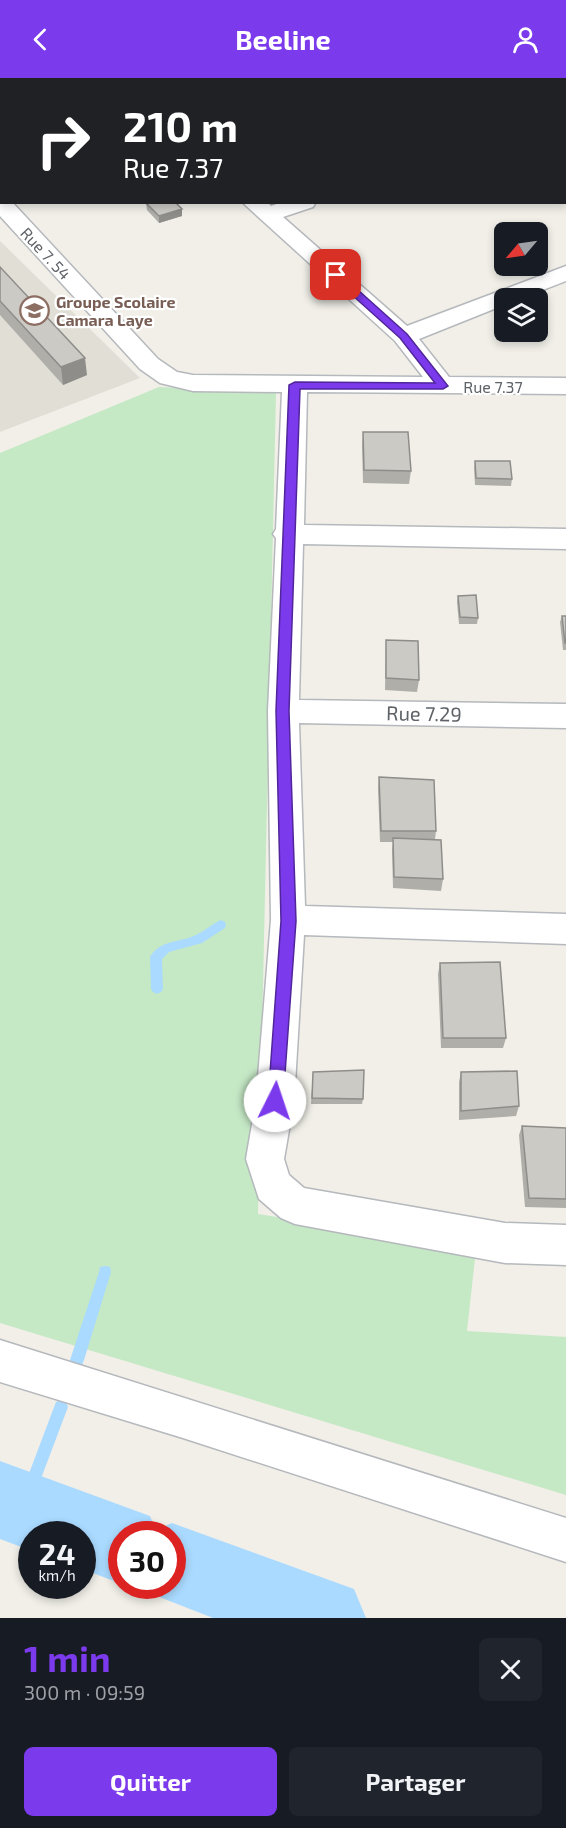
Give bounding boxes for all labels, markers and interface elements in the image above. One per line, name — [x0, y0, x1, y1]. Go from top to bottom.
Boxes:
icon: back — [24, 23, 57, 56]
text: Beeline — [235, 23, 331, 55]
icon: person — [509, 23, 542, 56]
text: 210 m — [123, 100, 238, 150]
icon: right — [24, 102, 102, 180]
text: Rue 7.37 — [123, 151, 223, 183]
north arrow — [494, 222, 548, 276]
map controls — [494, 222, 548, 342]
street label: Rue 7. 54 — [17, 223, 75, 283]
pin — [310, 249, 361, 300]
icon: arrive — [319, 258, 352, 291]
button: layers — [494, 288, 548, 342]
place label: Groupe Scolaire Camara Laye — [56, 292, 175, 330]
school or university icon: Groupe Scolaire Camara Laye — [19, 294, 51, 326]
street label: Rue 7.37 — [463, 377, 523, 396]
street label: Rue 7.29 — [386, 700, 462, 726]
position arrow — [243, 1069, 307, 1133]
speed limit sign: 30 — [108, 1521, 186, 1599]
text: 24 — [39, 1535, 75, 1571]
text: km/h — [38, 1566, 76, 1584]
text: 1 min — [24, 1636, 111, 1679]
button: close — [479, 1638, 542, 1701]
text: 300 m · 09:59 — [24, 1680, 145, 1704]
button: Quitter — [24, 1747, 277, 1816]
button: Partager — [289, 1747, 542, 1816]

